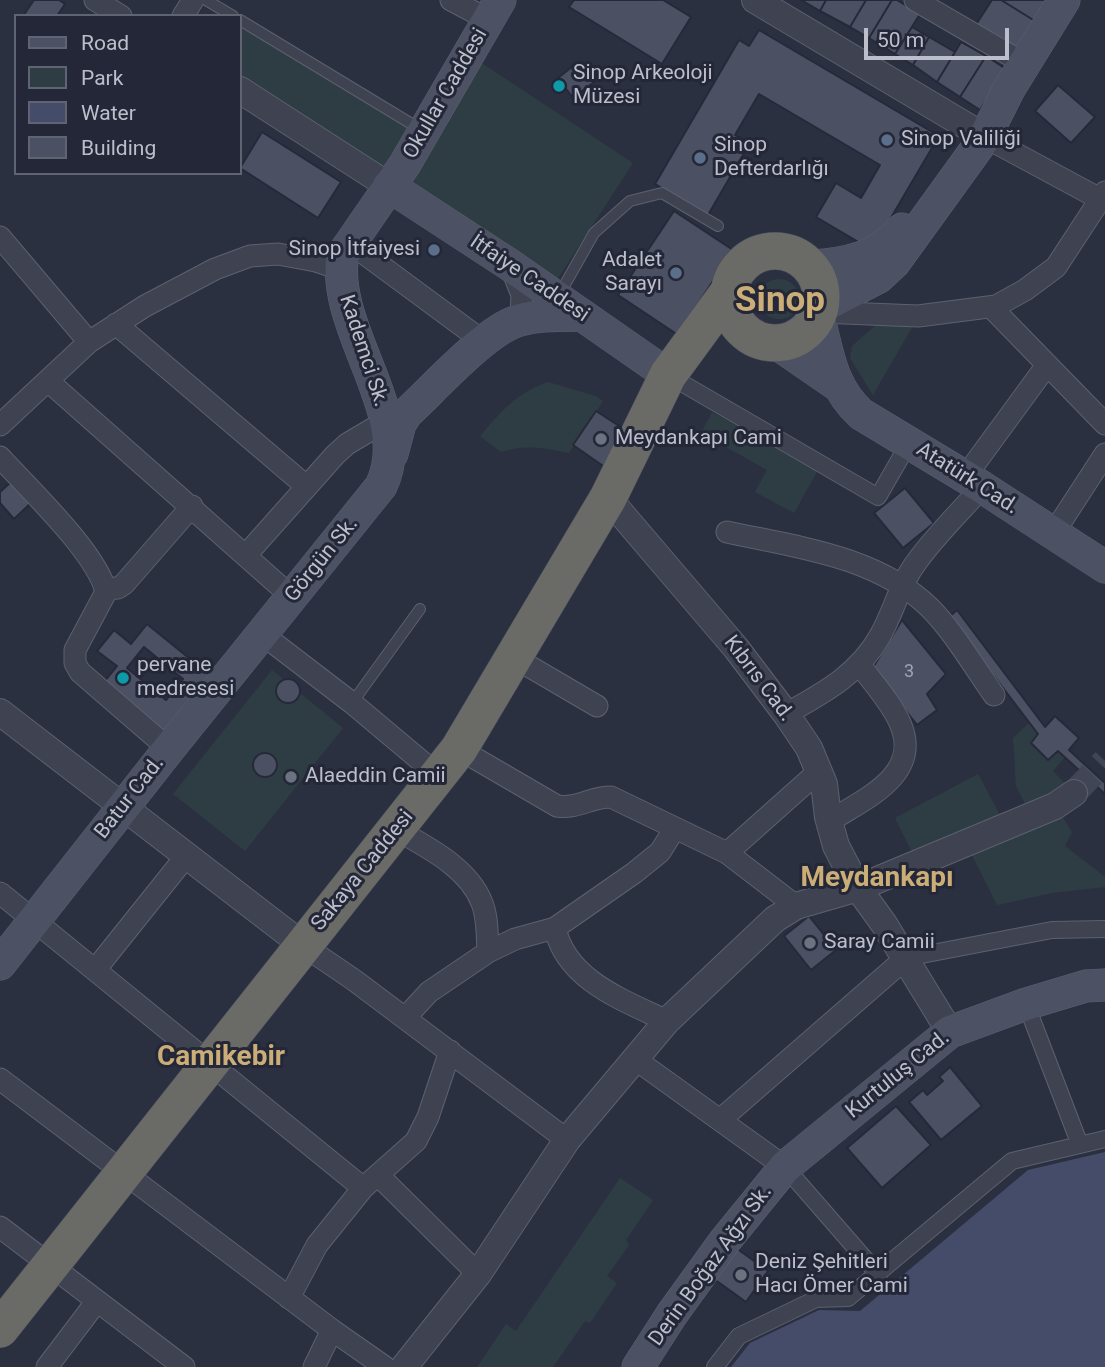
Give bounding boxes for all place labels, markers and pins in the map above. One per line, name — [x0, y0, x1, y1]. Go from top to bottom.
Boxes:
place label: Sinop Arkeoloji Müzesi — [573, 61, 713, 111]
marker: Sinop Arkeoloji Müzesi — [551, 78, 567, 94]
place label: Sinop Valiliği — [901, 127, 1021, 153]
marker: Sinop Valiliği — [879, 132, 895, 148]
place label: Sinop Defterdarlığı — [714, 133, 829, 183]
marker: Sinop Defterdarlığı — [692, 150, 708, 166]
place label: Sinop İtfaiyesi — [289, 237, 420, 263]
marker: Sinop İtfaiyesi — [426, 242, 442, 258]
place label: Adalet Sarayı — [602, 248, 662, 298]
marker: Adalet Sarayı — [668, 265, 684, 281]
place label: Meydankapı Cami — [615, 426, 782, 452]
marker: Meydankapı Cami — [593, 431, 609, 447]
place label: pervane medresesi — [137, 653, 234, 703]
marker: pervane medresesi — [115, 670, 131, 686]
place label: Alaeddin Camii — [305, 764, 446, 790]
marker: Alaeddin Camii — [283, 769, 299, 785]
place label: Saray Camii — [824, 930, 935, 956]
marker: Saray Camii — [802, 935, 818, 951]
place label: Deniz Şehitleri Hacı Ömer Cami — [755, 1250, 908, 1300]
marker: Deniz Şehitleri Hacı Ömer Cami — [733, 1267, 749, 1283]

